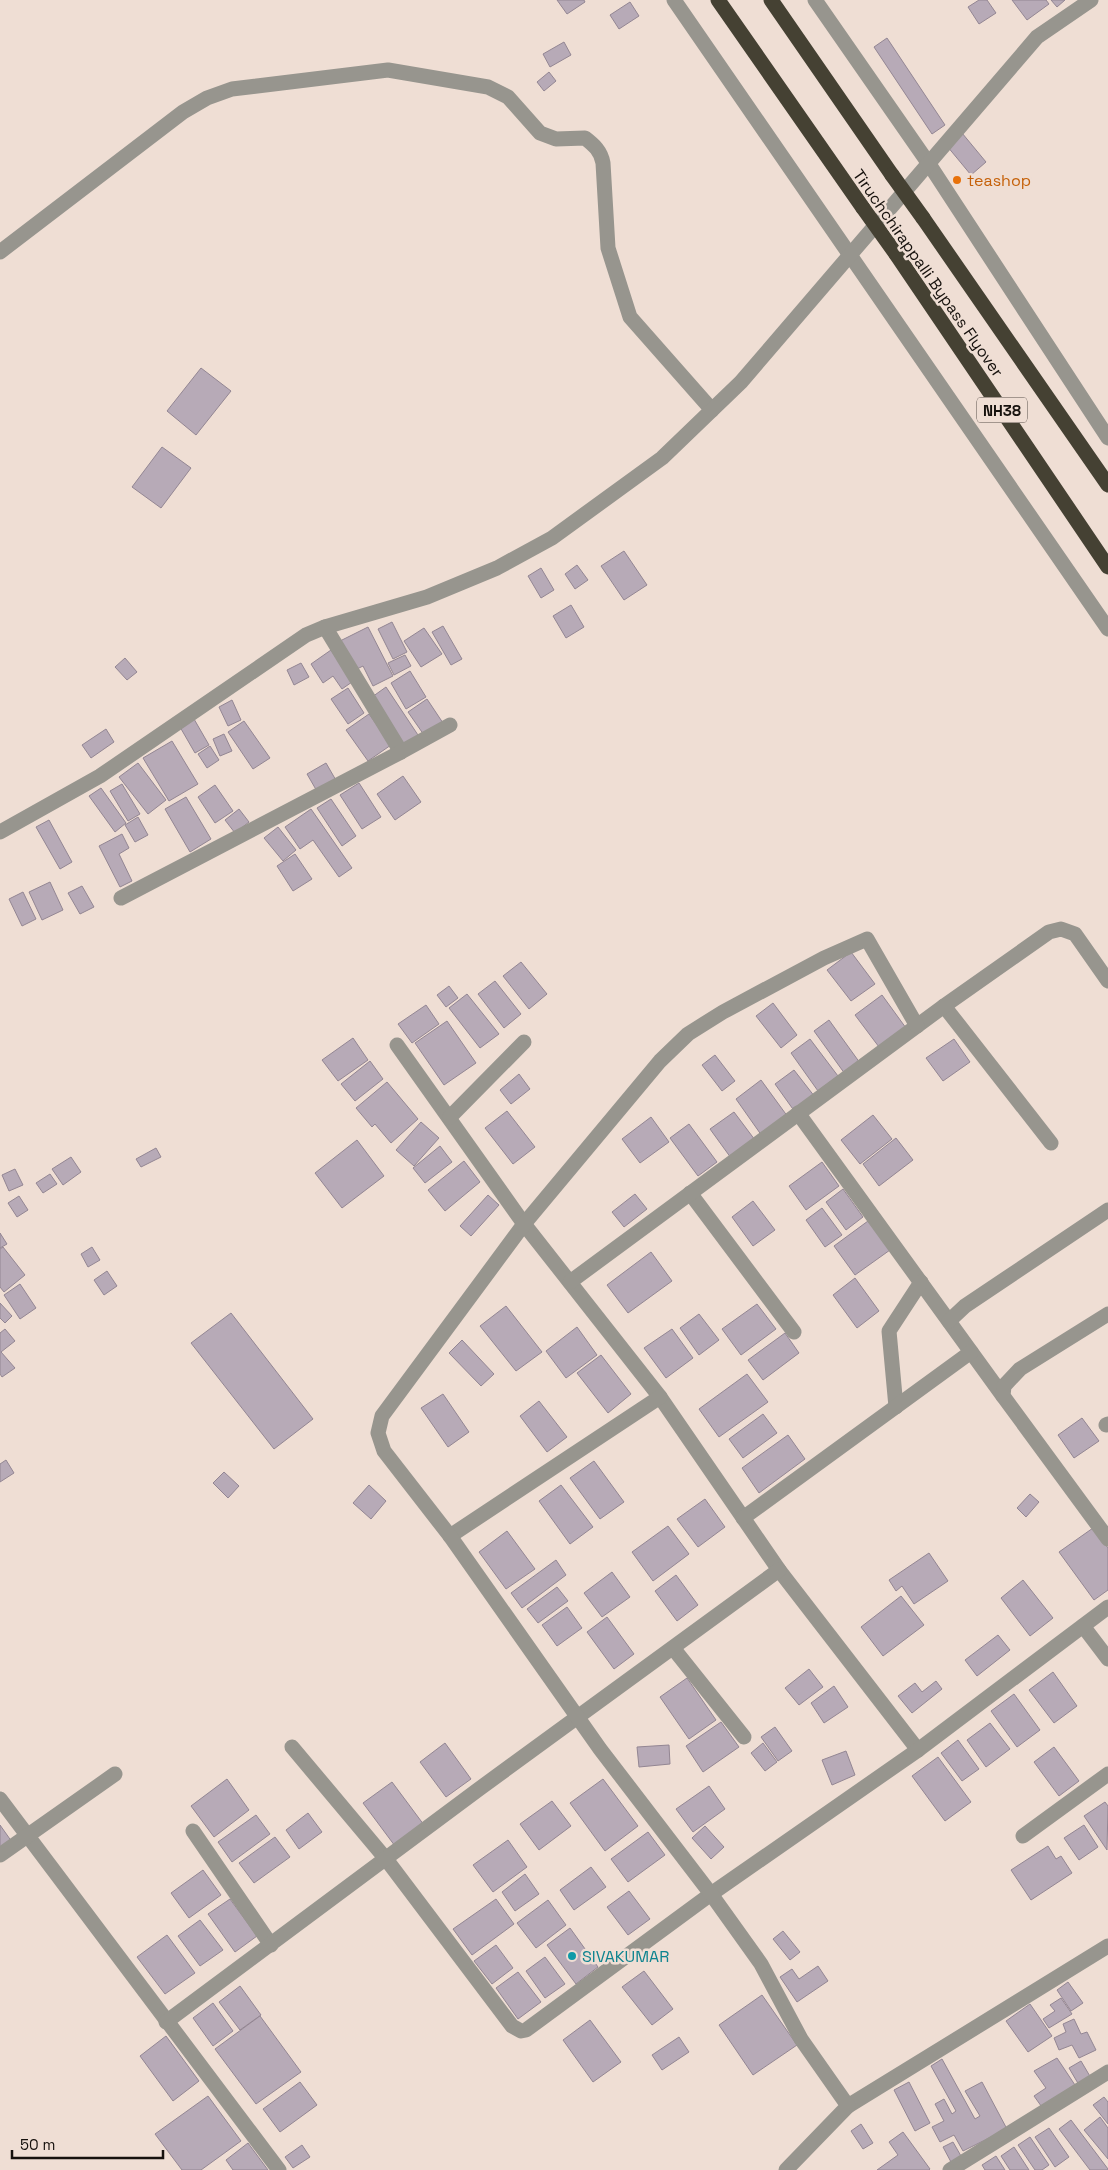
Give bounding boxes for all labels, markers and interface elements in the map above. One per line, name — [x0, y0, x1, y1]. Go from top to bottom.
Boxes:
street label: Tiruchchirappalli Bypass Flyover — [848, 165, 1008, 381]
place label: teashop — [967, 170, 1031, 191]
marker: teashop — [951, 174, 963, 186]
road number: NH38 — [977, 398, 1027, 422]
place label: SIVAKUMAR — [582, 1946, 669, 1967]
marker: SIVAKUMAR — [566, 1950, 578, 1962]
scale bar — [12, 2128, 164, 2160]
text: 50 m — [20, 2135, 55, 2154]

